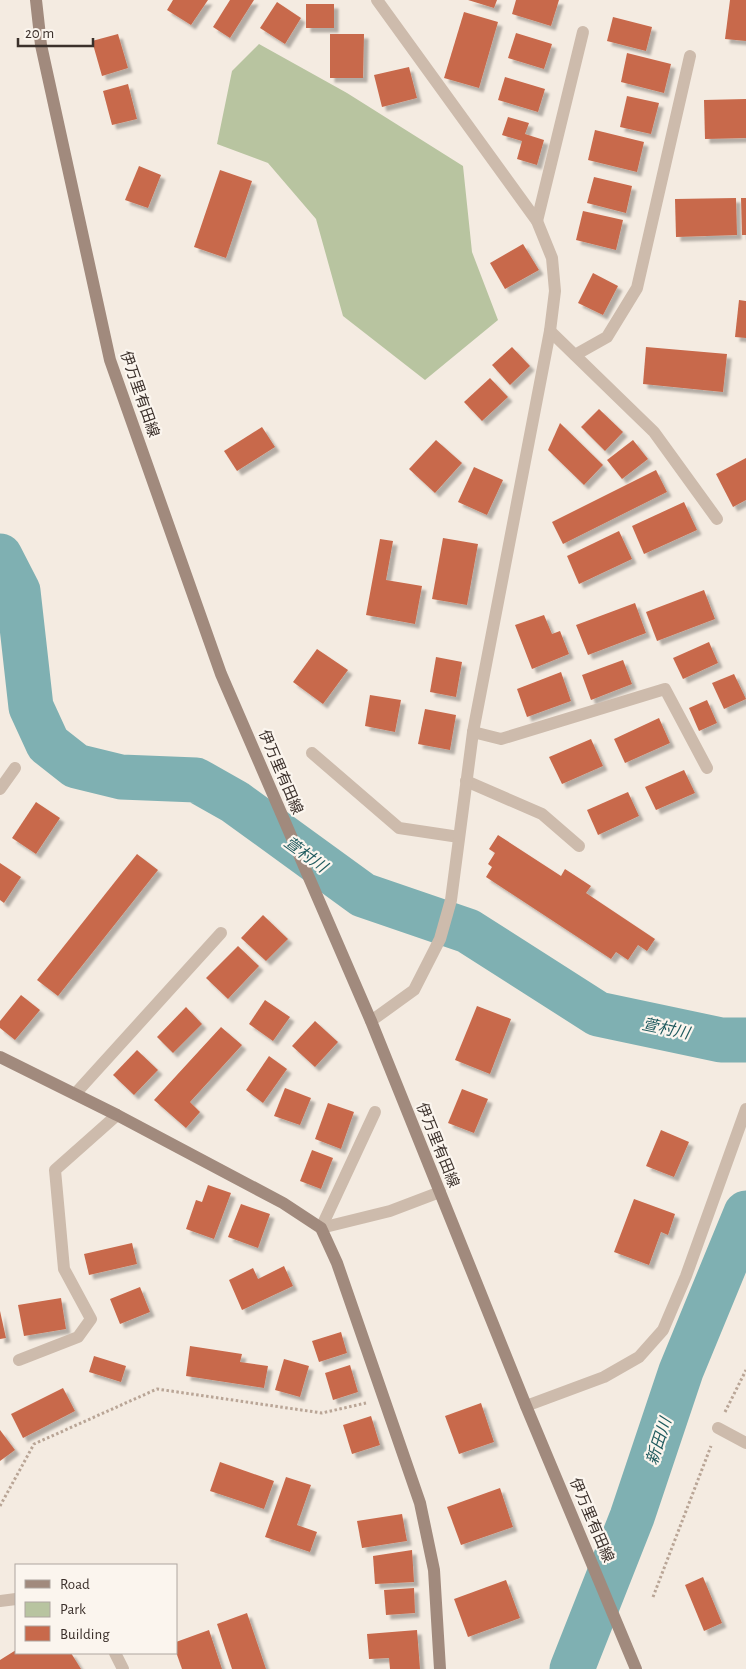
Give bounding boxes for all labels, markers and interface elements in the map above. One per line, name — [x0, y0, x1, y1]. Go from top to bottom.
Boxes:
scale bar — [18, 15, 92, 47]
text: 20 m — [25, 26, 54, 41]
street label: 伊万里有田線 — [118, 349, 162, 439]
street label: 伊万里有田線 — [256, 727, 306, 817]
water label: 萱村川 — [281, 833, 332, 877]
water label: 萱村川 — [641, 1015, 693, 1042]
street label: 伊万里有田線 — [414, 1100, 462, 1190]
water label: 新田川 — [643, 1414, 675, 1467]
street label: 伊万里有田線 — [567, 1475, 617, 1565]
legend — [15, 1564, 178, 1654]
text: Road — [60, 1577, 90, 1592]
text: Park — [60, 1602, 86, 1617]
text: Building — [60, 1627, 110, 1642]

